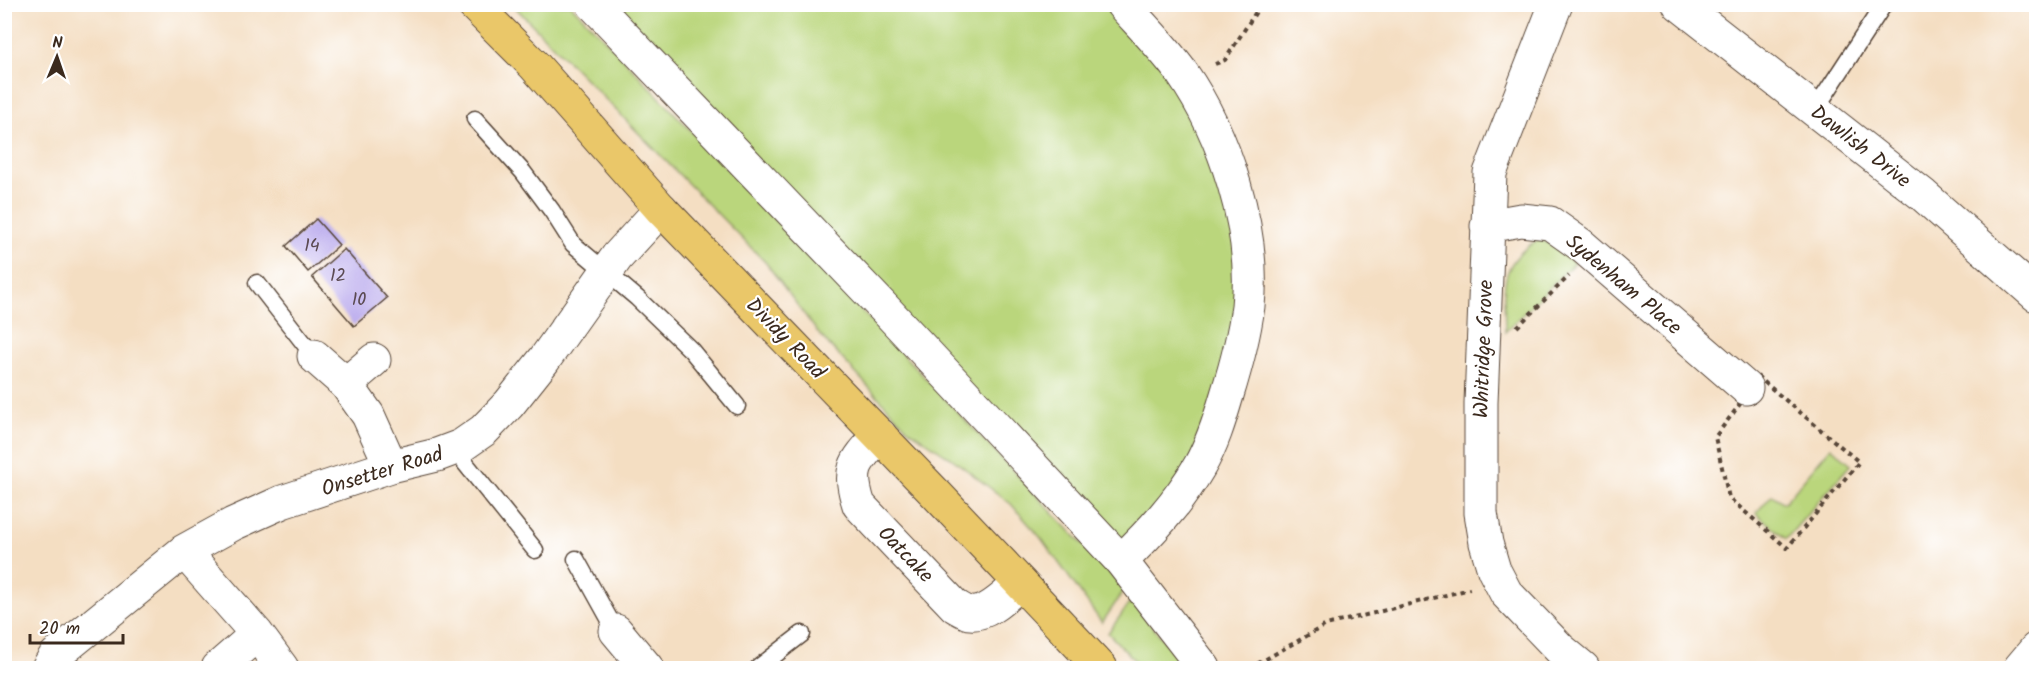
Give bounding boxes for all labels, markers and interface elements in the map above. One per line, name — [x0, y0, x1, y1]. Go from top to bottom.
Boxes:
north arrow — [27, 27, 87, 87]
text: N — [52, 31, 63, 56]
street label: Dawlish Drive — [1803, 97, 1918, 197]
street label: Sydenham Place — [1557, 226, 1689, 344]
house number: 14 — [304, 232, 320, 261]
house number: 12 — [330, 262, 346, 291]
street label: Whitridge Grove — [1466, 279, 1503, 419]
house number: 10 — [352, 286, 366, 315]
street label: Dividy Road — [737, 290, 833, 388]
street label: Onsetter Road — [318, 438, 448, 507]
street label: Oatcake — [869, 519, 941, 592]
scale bar — [30, 607, 123, 645]
text: 20 m — [39, 615, 80, 644]

